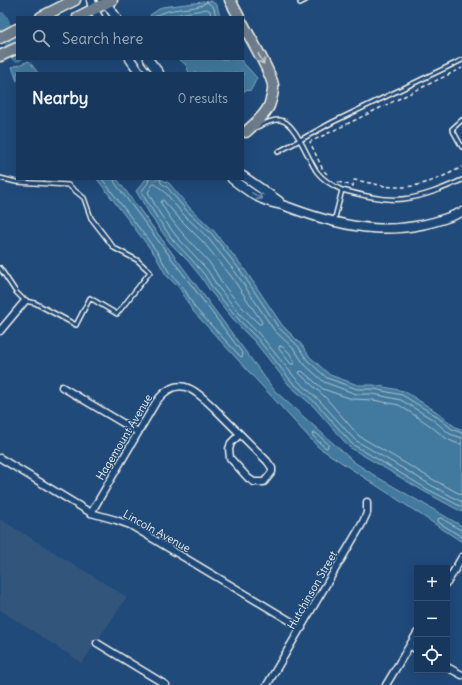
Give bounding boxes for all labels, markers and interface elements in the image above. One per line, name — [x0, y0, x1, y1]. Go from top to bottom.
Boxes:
search box — [16, 16, 244, 60]
icon: search — [30, 27, 52, 49]
text: Search here — [62, 29, 143, 48]
one-way arrow — [258, 53, 265, 65]
text: Nearby — [32, 87, 88, 109]
text: 0 results — [178, 90, 228, 107]
one-way arrow — [251, 192, 263, 200]
street label: Hagemount Avenue — [93, 391, 155, 483]
street label: Lincoln Avenue — [121, 507, 193, 555]
street label: Hutchinson Street — [284, 548, 340, 632]
map controls — [414, 565, 450, 673]
button: + — [414, 565, 450, 601]
button: − — [414, 601, 450, 637]
button: locate — [414, 637, 450, 673]

